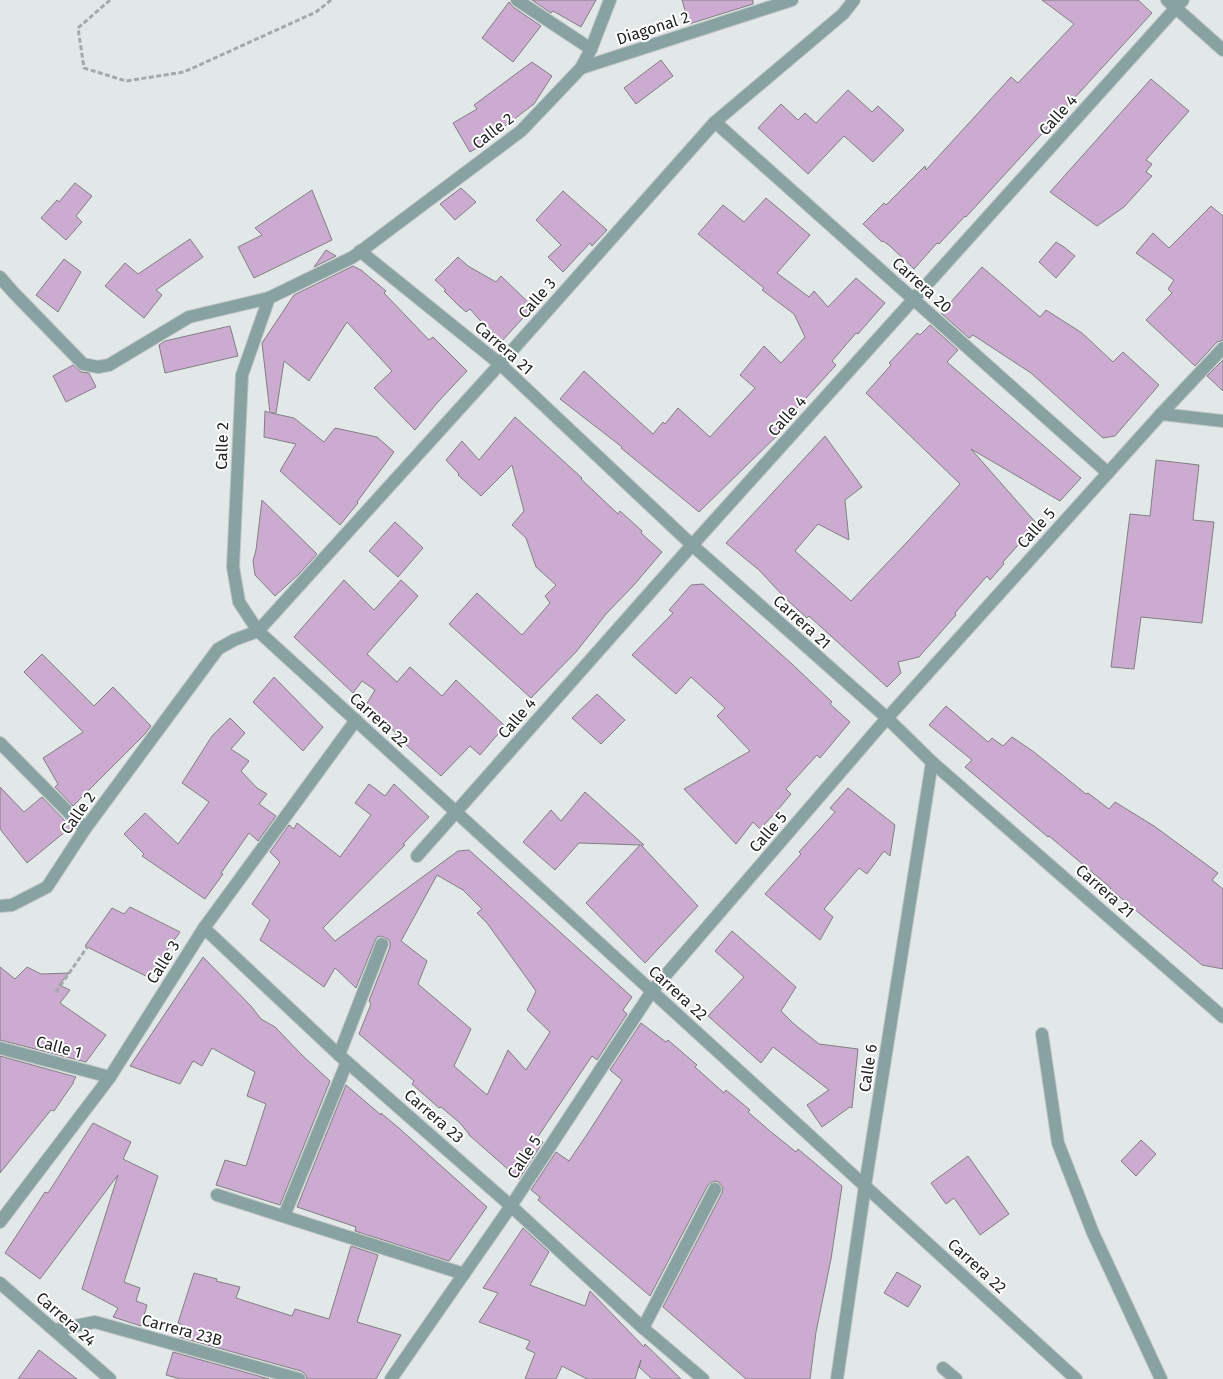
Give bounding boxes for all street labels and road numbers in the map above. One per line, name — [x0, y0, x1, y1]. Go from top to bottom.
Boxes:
street label: Diagonal 2 — [614, 7, 692, 49]
street label: Calle 4 — [1035, 90, 1081, 139]
street label: Calle 2 — [468, 109, 518, 153]
street label: Carrera 20 — [888, 253, 956, 317]
street label: Calle 3 — [514, 274, 560, 322]
street label: Carrera 21 — [471, 318, 537, 378]
street label: Calle 4 — [764, 391, 810, 440]
street label: Calle 2 — [212, 422, 232, 470]
street label: Calle 5 — [1013, 504, 1059, 552]
street label: Carrera 21 — [769, 591, 835, 653]
street label: Carrera 22 — [346, 689, 412, 751]
street label: Calle 4 — [494, 693, 540, 742]
street label: Calle 2 — [57, 788, 99, 838]
street label: Calle 5 — [745, 808, 791, 856]
street label: Carrera 21 — [1072, 861, 1138, 921]
street label: Calle 3 — [142, 937, 184, 987]
street label: Carrera 22 — [645, 962, 711, 1024]
street label: Calle 1 — [34, 1032, 84, 1062]
street label: Calle 6 — [855, 1043, 881, 1093]
street label: Carrera 23 — [400, 1085, 468, 1147]
street label: Calle 5 — [503, 1132, 545, 1182]
street label: Carrera 22 — [944, 1235, 1010, 1297]
street label: Carrera 24 — [32, 1288, 100, 1350]
street label: Carrera 23B — [140, 1310, 224, 1350]

